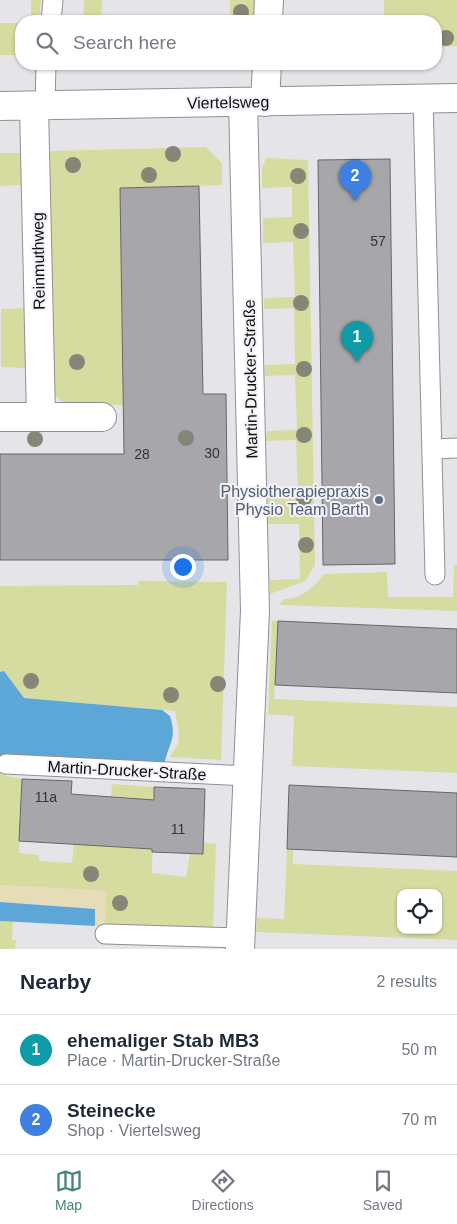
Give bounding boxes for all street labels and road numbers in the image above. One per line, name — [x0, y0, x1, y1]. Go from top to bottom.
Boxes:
street label: Viertelsweg — [187, 93, 269, 112]
street label: Reinmuthweg — [29, 212, 48, 310]
street label: Martin-Drucker-Straße — [241, 299, 260, 459]
street label: Martin-Drucker-Straße — [47, 758, 207, 783]

